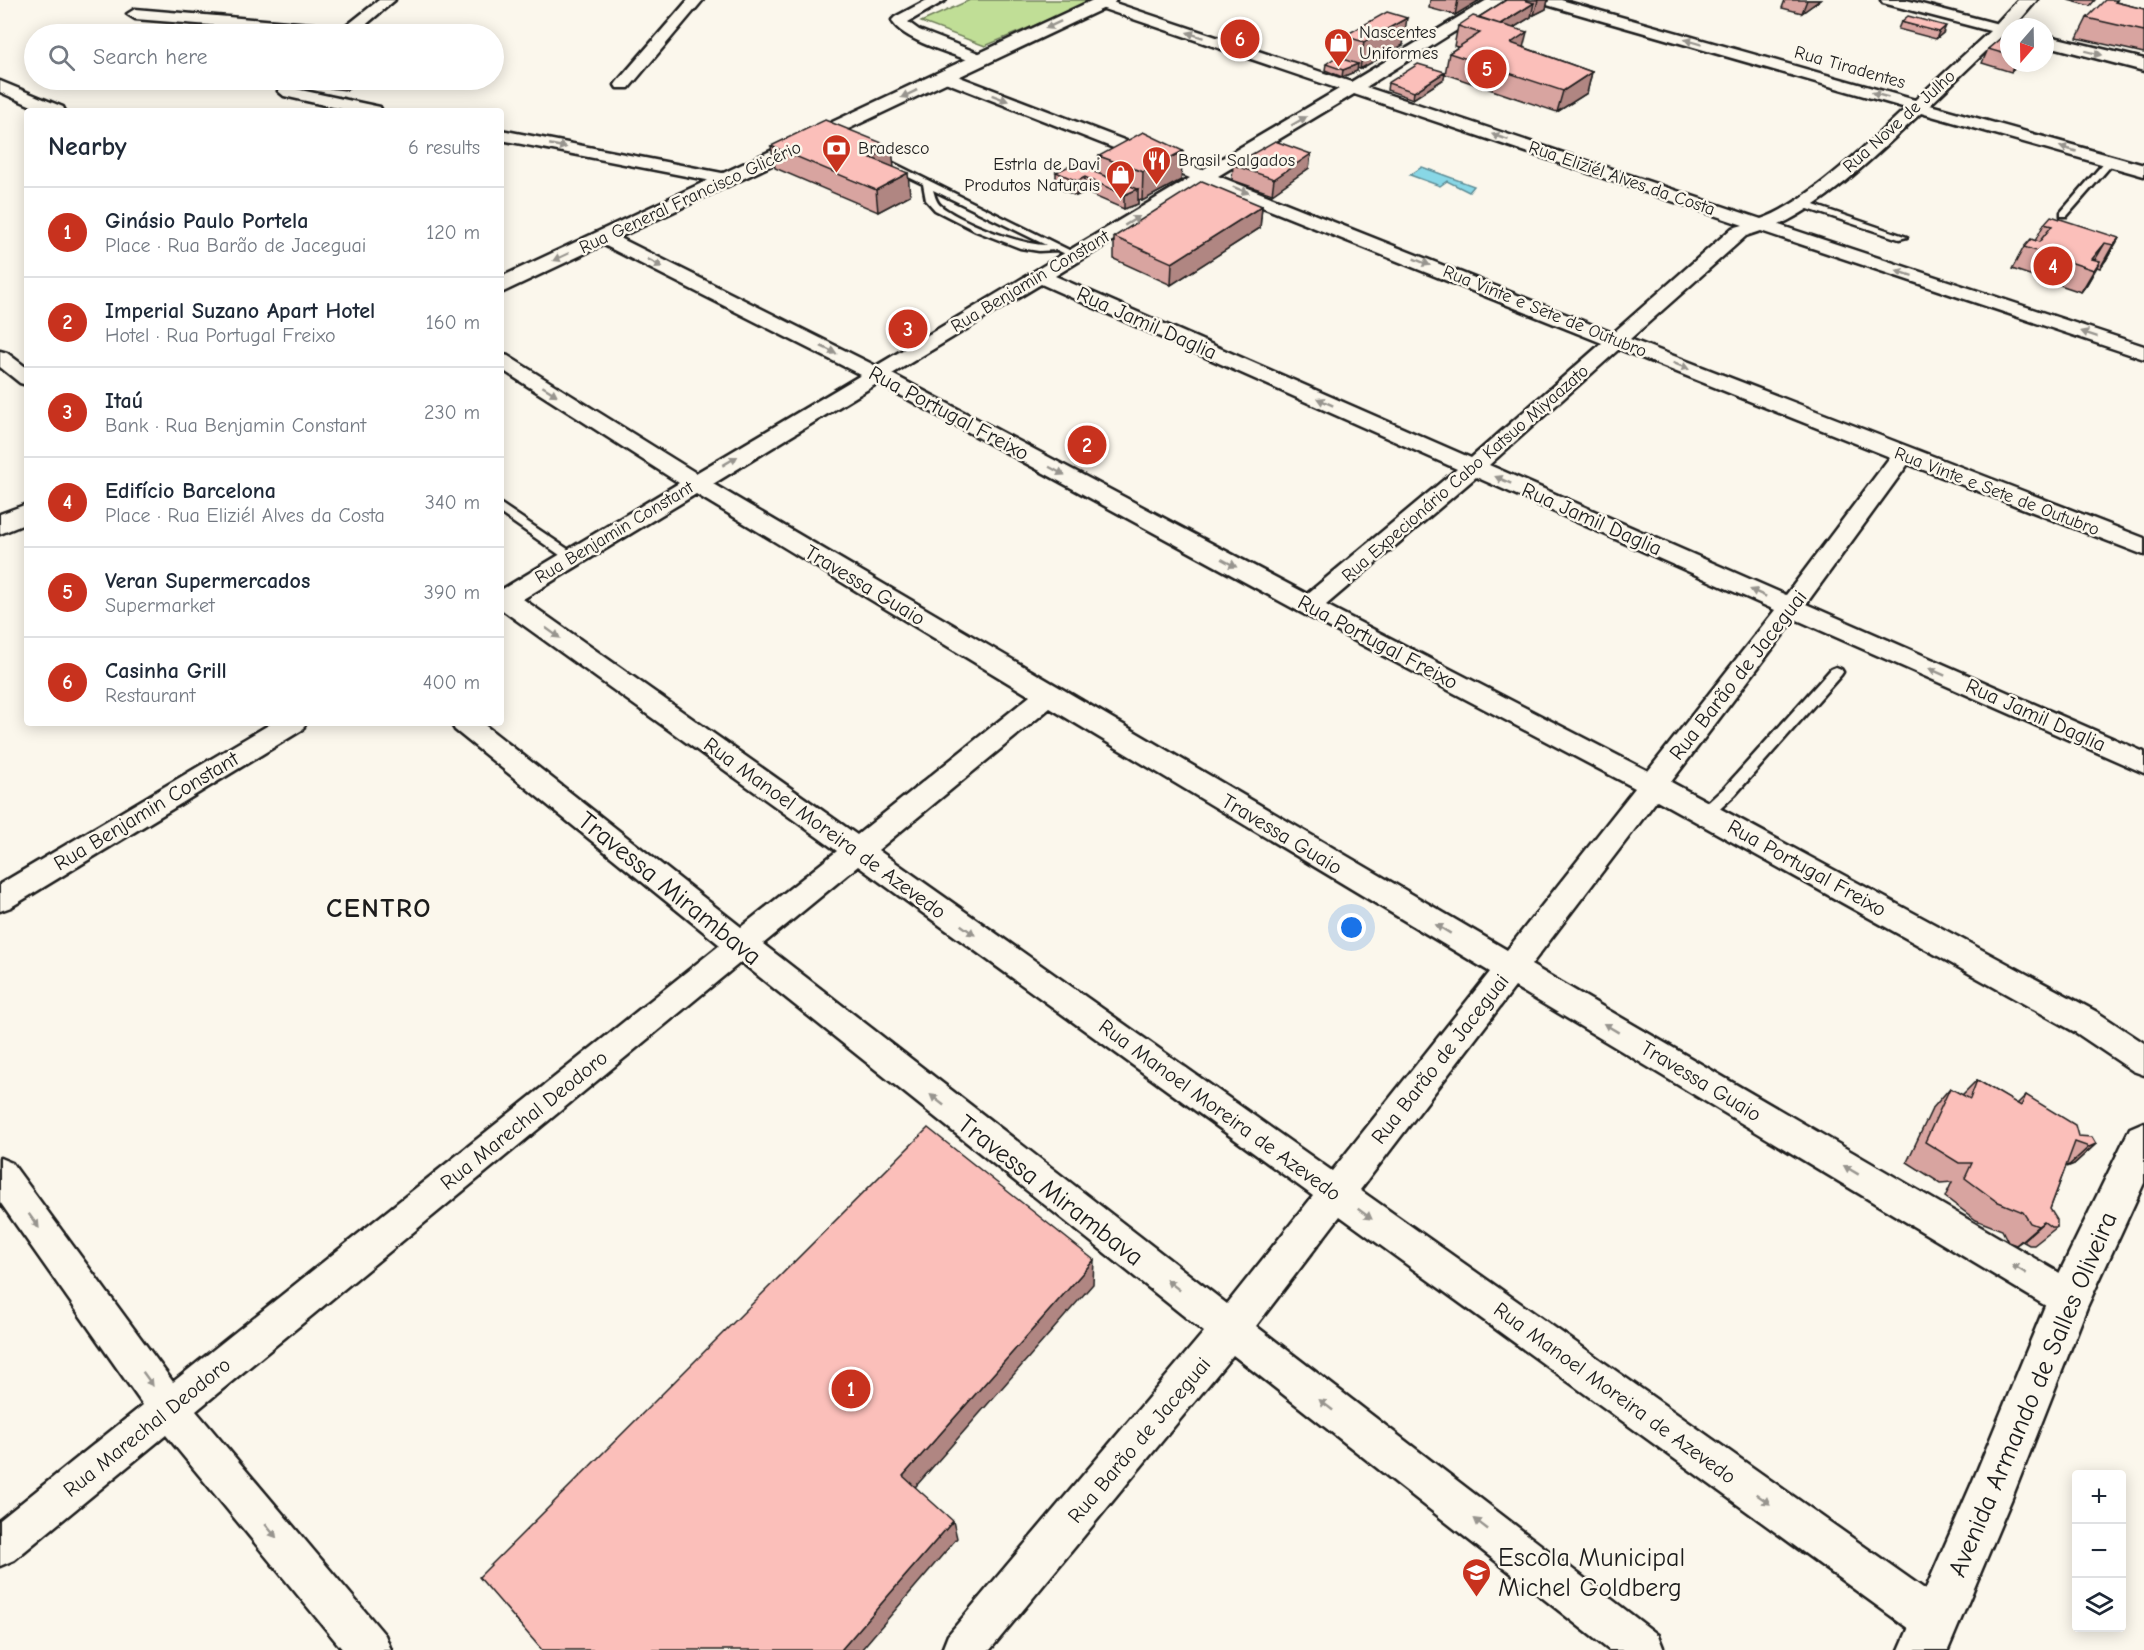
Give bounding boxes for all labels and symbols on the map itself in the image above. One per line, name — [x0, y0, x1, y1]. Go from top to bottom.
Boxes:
pin: 6 — [1220, 16, 1260, 62]
north arrow — [2000, 18, 2054, 72]
one-way arrow — [1045, 20, 1062, 29]
place label: Nascentes Uniformes — [1359, 22, 1438, 64]
shop icon: Nascentes Uniformes — [1322, 26, 1354, 68]
one-way arrow — [1186, 29, 1204, 39]
one-way arrow — [1684, 37, 1702, 46]
street label: Rua Tiradentes — [1792, 42, 1908, 93]
pin: 5 — [1468, 46, 1506, 92]
one-way arrow — [2085, 48, 2104, 58]
street label: Rua Nove de Julho — [1839, 65, 1960, 177]
one-way arrow — [900, 90, 917, 99]
one-way arrow — [1871, 90, 1889, 100]
one-way arrow — [991, 94, 1009, 103]
one-way arrow — [1291, 116, 1308, 126]
one-way arrow — [1491, 131, 1509, 141]
bank icon: Bradesco — [821, 132, 853, 174]
street label: Rua General Francisco Glicério — [576, 137, 804, 258]
street label: Rua Eliziél Alves da Costa — [1526, 137, 1718, 220]
place label: Bradesco — [858, 138, 929, 159]
one-way arrow — [549, 142, 568, 151]
restaurant icon: Brasil Salgados — [1141, 144, 1173, 186]
one-way arrow — [2059, 144, 2077, 153]
place label: Brasil Salgados — [1178, 150, 1295, 171]
place label: Estrla de Davi Produtos Naturais — [964, 154, 1100, 196]
shop icon: Estrla de Davi Produtos Naturais — [1105, 158, 1137, 200]
one-way arrow — [1232, 186, 1250, 195]
one-way arrow — [1123, 215, 1140, 226]
street label: Rua Benjamin Constant — [947, 225, 1114, 337]
pin: 4 — [2034, 244, 2072, 288]
one-way arrow — [553, 253, 570, 262]
one-way arrow — [1414, 257, 1432, 267]
one-way arrow — [647, 258, 664, 268]
street label: Rua Vinte e Sete de Outubro — [1440, 261, 1650, 362]
one-way arrow — [1894, 267, 1912, 277]
street label: Rua Jamil Daglia — [1073, 281, 1221, 365]
pin: 3 — [888, 306, 928, 352]
one-way arrow — [2080, 329, 2098, 339]
one-way arrow — [821, 346, 838, 355]
street label: Rua Expecionário Cabo Katsuo Miyaazato — [1338, 360, 1593, 586]
street label: Rua Portugal Freixo — [865, 361, 1033, 465]
one-way arrow — [1673, 361, 1691, 371]
one-way arrow — [542, 386, 559, 397]
one-way arrow — [1316, 397, 1333, 406]
pin: 2 — [1068, 422, 1106, 468]
street label: Rua Vinte e Sete de Outubro — [1891, 443, 2102, 540]
one-way arrow — [722, 456, 738, 467]
one-way arrow — [1049, 466, 1066, 476]
one-way arrow — [1494, 475, 1512, 485]
street label: Rua Benjamin Constant — [531, 476, 698, 588]
street label: Rua Jamil Daglia — [1518, 477, 1666, 561]
street label: Travessa Guaio — [800, 540, 930, 630]
one-way arrow — [1221, 558, 1238, 568]
street label: Rua Barão de Jaceguai — [1664, 585, 1812, 765]
one-way arrow — [1750, 588, 1767, 597]
street label: Rua Portugal Freixo — [1294, 590, 1462, 694]
one-way arrow — [545, 627, 561, 639]
one-way arrow — [1928, 667, 1945, 676]
street label: Rua Jamil Daglia — [1962, 673, 2110, 757]
street label: Rua Manoel Moreira de Azevedo — [699, 732, 951, 924]
street label: Rua Benjamin Constant — [49, 746, 243, 876]
street label: Travessa Guaio — [1217, 789, 1347, 879]
street label: Travessa Mirambava — [572, 806, 767, 972]
street label: Rua Portugal Freixo — [1723, 814, 1891, 922]
district label: CENTRO — [326, 893, 432, 924]
your location — [1337, 913, 1366, 942]
one-way arrow — [959, 924, 975, 936]
one-way arrow — [1434, 924, 1451, 934]
street label: Rua Barão de Jaceguai — [1366, 969, 1514, 1149]
street label: Rua Manoel Moreira de Azevedo — [1094, 1014, 1346, 1206]
one-way arrow — [1602, 1024, 1619, 1034]
street label: Travessa Guaio — [1636, 1036, 1766, 1126]
street label: Rua Marechal Deodoro — [436, 1045, 612, 1195]
one-way arrow — [929, 1093, 945, 1106]
street label: Travessa Mirambava — [952, 1109, 1149, 1273]
one-way arrow — [1842, 1165, 1859, 1175]
street label: Avenida Armando de Salles Oliveira — [1942, 1207, 2124, 1581]
one-way arrow — [1357, 1208, 1373, 1220]
one-way arrow — [28, 1213, 40, 1229]
one-way arrow — [2011, 1264, 2027, 1275]
one-way arrow — [1165, 1280, 1180, 1292]
street label: Rua Manoel Moreira de Azevedo — [1489, 1297, 1741, 1489]
street label: Rua Marechal Deodoro — [59, 1352, 235, 1502]
street label: Rua Barão de Jaceguai — [1063, 1352, 1215, 1528]
pin: 1 — [832, 1366, 870, 1412]
one-way arrow — [142, 1371, 154, 1387]
one-way arrow — [1319, 1400, 1334, 1412]
one-way arrow — [1754, 1493, 1770, 1505]
one-way arrow — [1473, 1519, 1488, 1531]
one-way arrow — [264, 1523, 277, 1538]
place label: Escola Municipal Michel Goldberg — [1498, 1543, 1685, 1603]
school or university icon: Escola Municipal Michel Goldberg — [1461, 1556, 1493, 1598]

